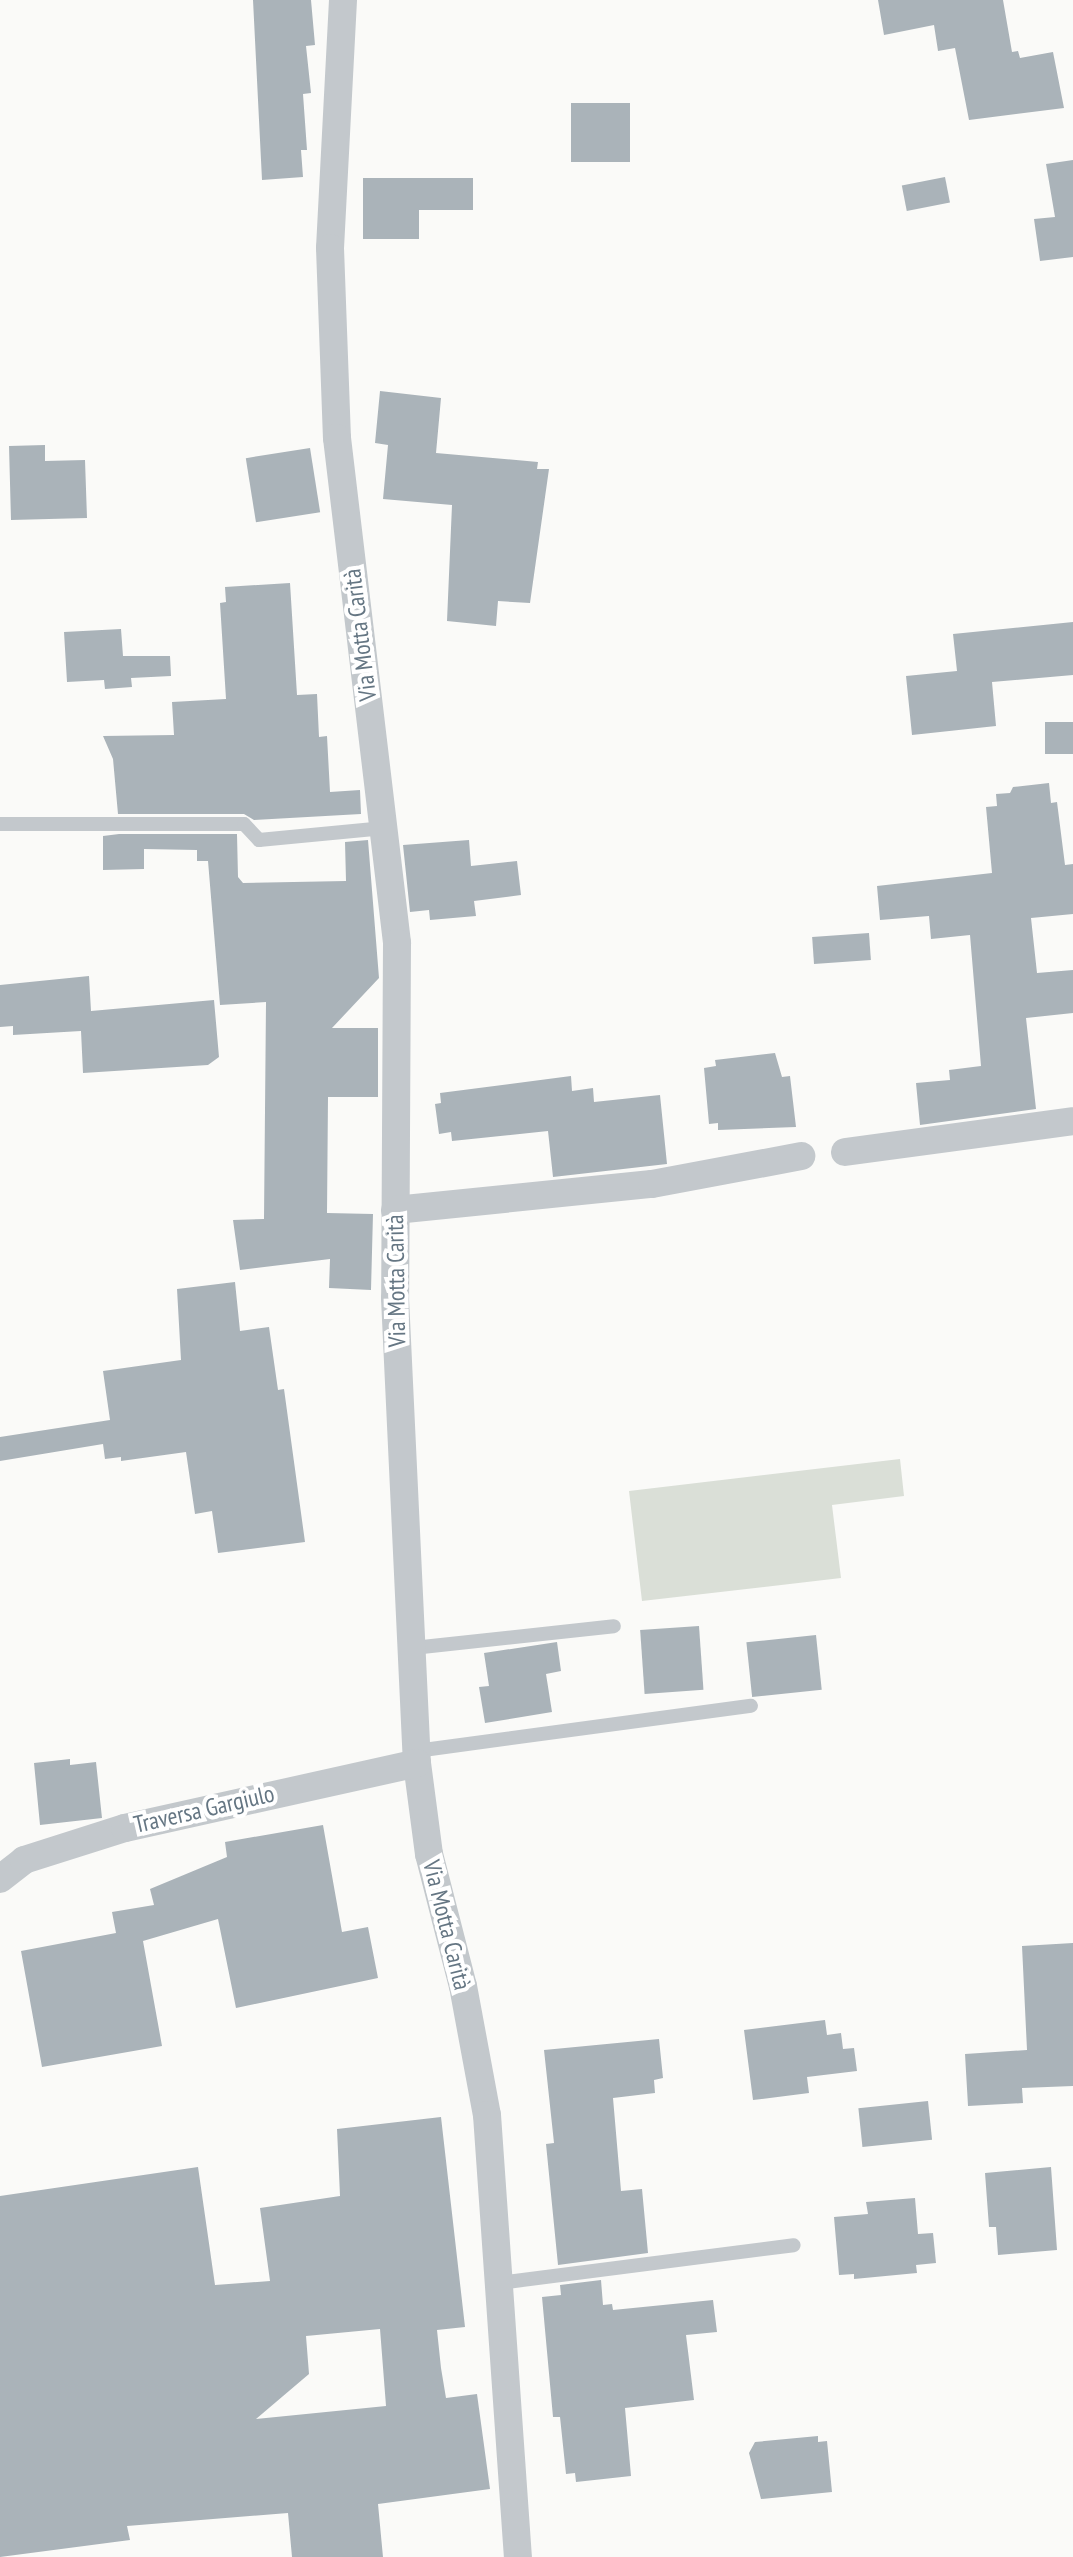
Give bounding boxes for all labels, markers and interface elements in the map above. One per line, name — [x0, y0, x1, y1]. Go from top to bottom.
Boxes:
street label: Via Motta Carità — [338, 567, 382, 703]
street label: Via Motta Carità — [380, 1214, 412, 1348]
street label: Traversa Gargiulo — [131, 1779, 277, 1839]
street label: Via Motta Carità — [417, 1857, 477, 1993]

